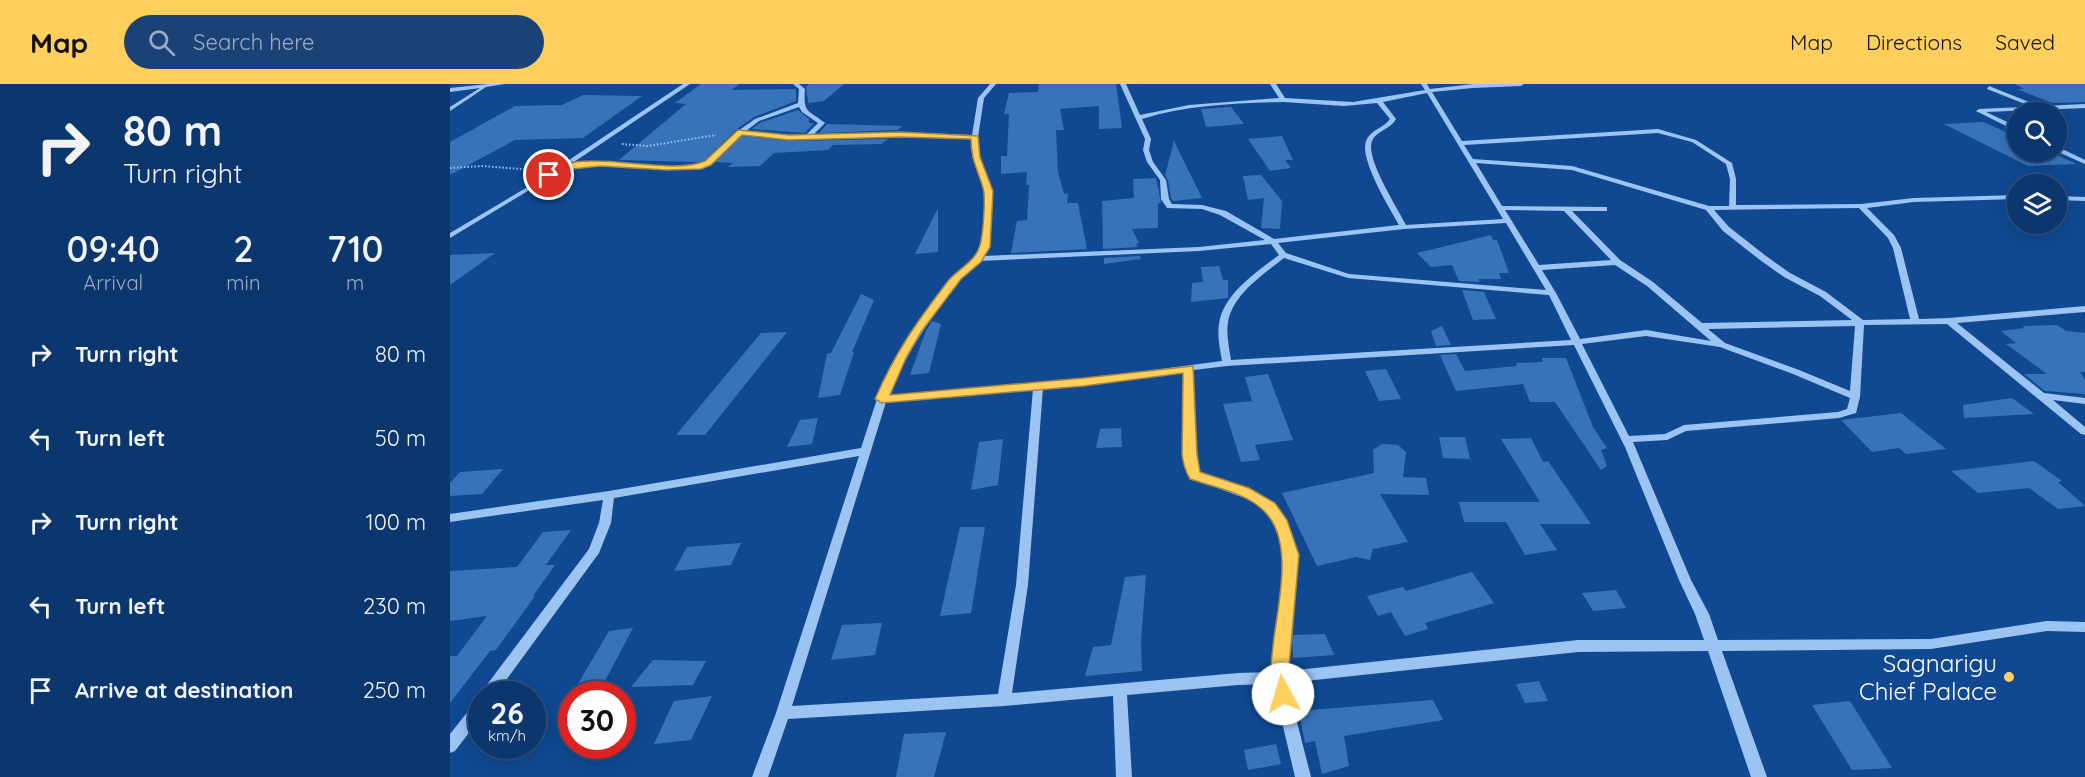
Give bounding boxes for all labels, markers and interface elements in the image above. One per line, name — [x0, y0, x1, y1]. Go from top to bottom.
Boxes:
search box — [124, 15, 544, 69]
text: Map — [30, 25, 88, 60]
icon: search — [145, 26, 178, 59]
text: Search here — [193, 28, 315, 56]
text: Map — [1790, 29, 1833, 55]
text: Directions — [1866, 29, 1962, 55]
text: Saved — [1995, 29, 2055, 55]
map controls — [2007, 102, 2067, 234]
button: search — [2007, 102, 2067, 162]
text: 80 m — [123, 104, 222, 157]
icon: right — [24, 108, 102, 186]
pin — [523, 149, 574, 200]
text: Turn right — [123, 156, 242, 190]
icon: arrive — [532, 158, 565, 191]
button: layers — [2007, 174, 2067, 234]
text: 09:40 — [67, 226, 160, 271]
text: 2 — [233, 226, 254, 271]
text: 710 — [327, 226, 384, 271]
text: Arrival — [83, 270, 143, 295]
text: min — [226, 270, 260, 295]
text: m — [346, 270, 364, 295]
icon: right — [24, 338, 57, 371]
text: Turn right — [75, 340, 179, 368]
text: 80 m — [375, 340, 426, 368]
icon: left — [24, 422, 57, 455]
text: Turn left — [75, 424, 165, 452]
text: 50 m — [375, 424, 426, 452]
icon: right — [24, 506, 57, 539]
text: Turn right — [75, 508, 179, 536]
text: 100 m — [366, 508, 426, 536]
icon: left — [24, 590, 57, 623]
text: Turn left — [75, 592, 165, 620]
text: 230 m — [363, 592, 426, 620]
place label: Sagnarigu Chief Palace — [1859, 648, 1997, 706]
position arrow — [1251, 662, 1315, 726]
marker: Sagnarigu Chief Palace — [2002, 670, 2016, 684]
icon: arrive — [24, 674, 57, 707]
text: Arrive at destination — [75, 676, 293, 704]
text: 250 m — [363, 676, 426, 704]
speed limit sign: 30 — [558, 681, 636, 759]
text: 26 — [490, 694, 524, 732]
text: km/h — [488, 726, 526, 745]

